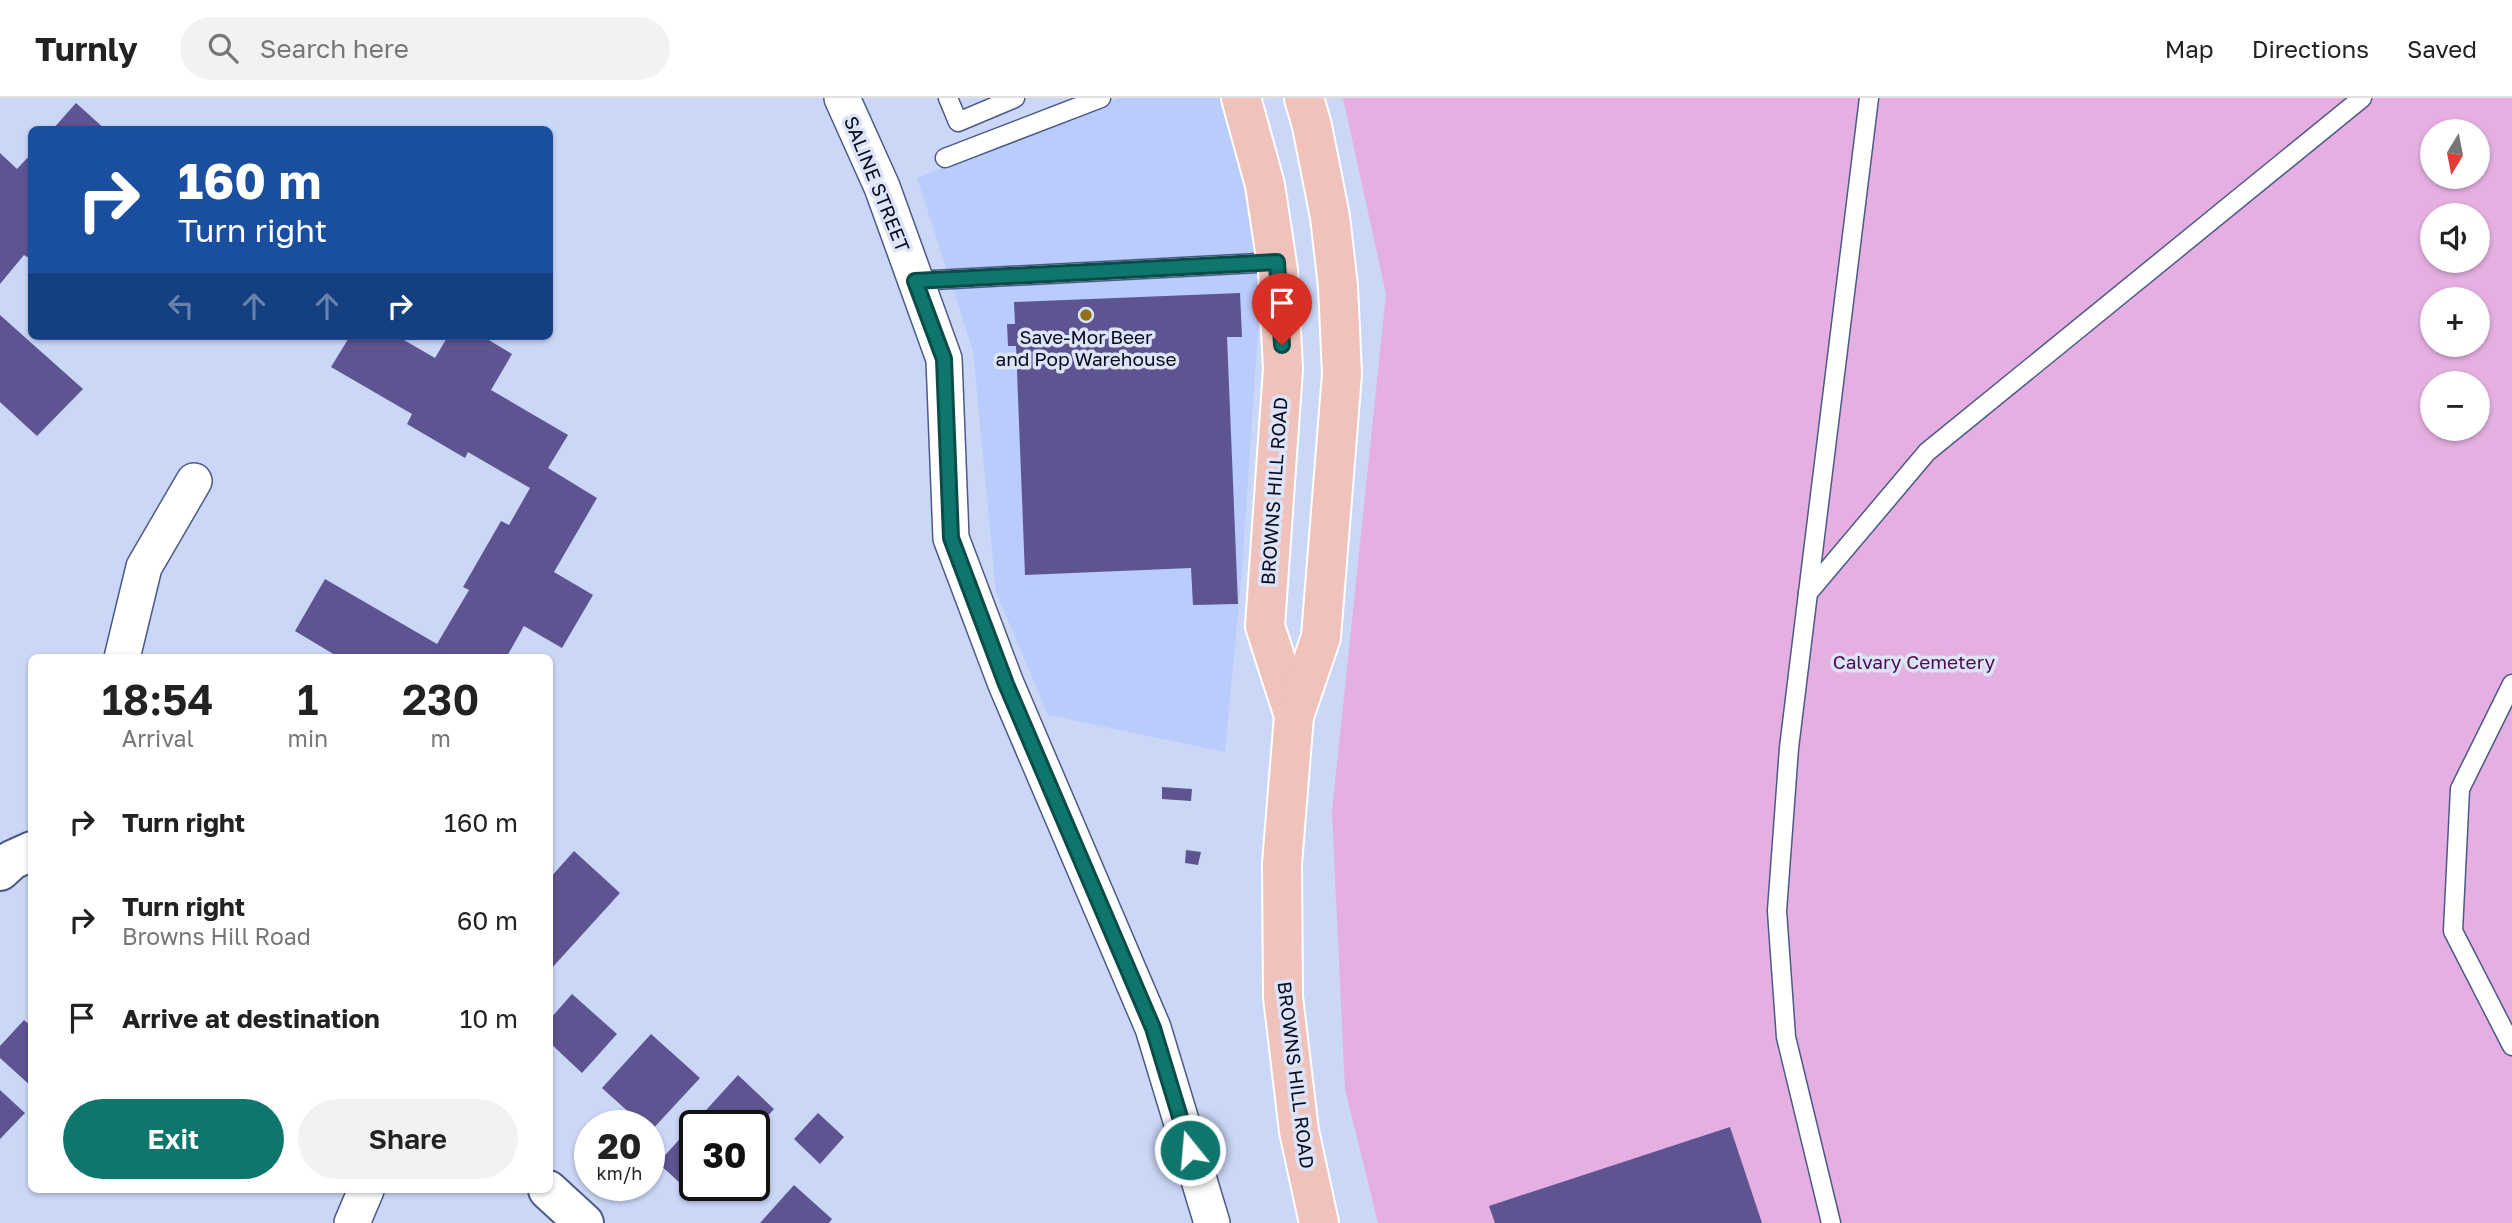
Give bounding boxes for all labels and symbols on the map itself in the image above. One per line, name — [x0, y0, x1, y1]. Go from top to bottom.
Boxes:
street label: SALINE STREET — [840, 113, 915, 255]
north arrow — [2420, 119, 2490, 189]
pin — [1252, 273, 1312, 345]
marker: Save-Mor Beer and Pop Warehouse — [1078, 307, 1094, 323]
place label: Save-Mor Beer and Pop Warehouse — [995, 325, 1177, 370]
street label: BROWNS HILL ROAD — [1255, 396, 1292, 586]
park label: Calvary Cemetery — [1833, 650, 1996, 673]
street label: BROWNS HILL ROAD — [1274, 980, 1319, 1170]
speed limit sign: 30 — [679, 1110, 770, 1201]
position arrow — [1153, 1113, 1227, 1187]

